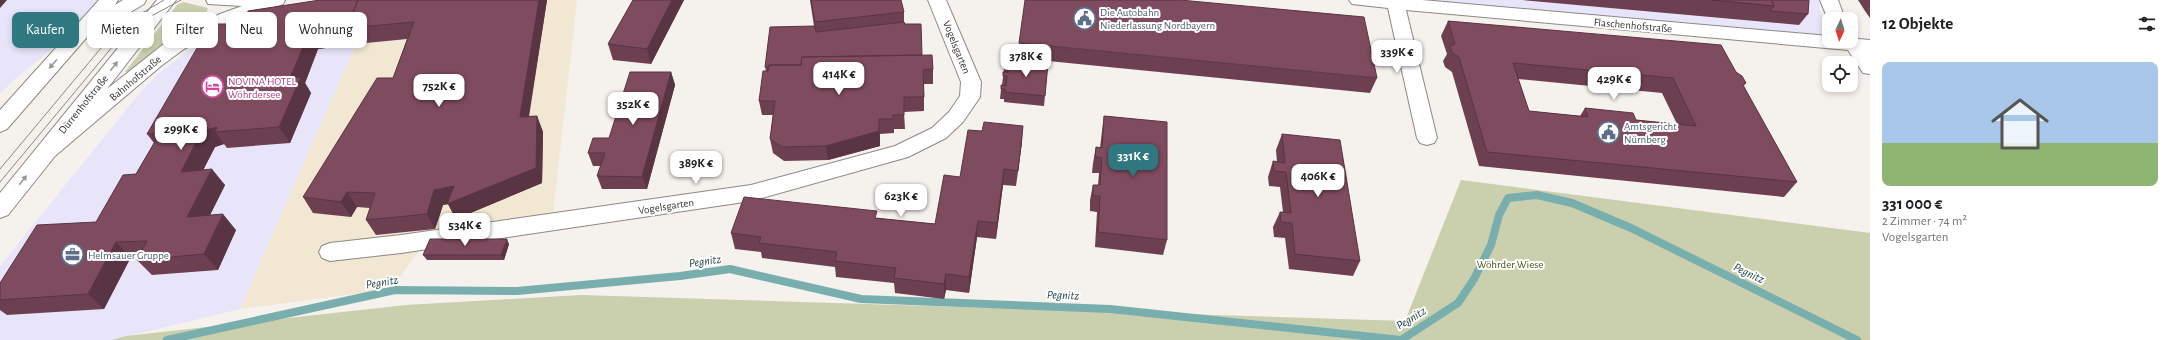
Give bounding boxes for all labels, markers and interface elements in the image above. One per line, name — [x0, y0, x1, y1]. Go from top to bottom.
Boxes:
public building icon: Die Autobahn Niederlassung Nordbayern — [1072, 5, 1098, 31]
place label: Die Autobahn Niederlassung Nordbayern — [1100, 7, 1215, 31]
chip: Kaufen — [12, 12, 79, 48]
chip: Mieten — [87, 12, 154, 48]
chip: Filter — [162, 12, 218, 48]
chip: Neu — [226, 12, 277, 48]
chip: Wohnung — [285, 12, 367, 48]
north arrow — [1822, 12, 1858, 48]
map controls — [1822, 12, 1858, 92]
icon: filters — [2136, 13, 2158, 35]
text: 12 Objekte — [1882, 15, 1953, 32]
street label: Flaschenhofstraße — [1593, 17, 1673, 34]
street label: Vogelsgarten — [941, 19, 972, 75]
pin: 339K € — [1364, 40, 1430, 74]
pin: 378K € — [993, 44, 1059, 78]
text: 339K € — [1380, 46, 1414, 59]
text: 378K € — [1009, 50, 1043, 63]
street label: Bahnhofstraße — [107, 54, 163, 103]
button: locate — [1822, 56, 1858, 92]
one-way arrow — [48, 59, 57, 70]
one-way arrow — [110, 61, 119, 72]
pin: 414K € — [806, 62, 872, 96]
pin: 429K € — [1581, 67, 1647, 101]
text: 414K € — [822, 68, 856, 81]
street label: Dürrenhofstraße — [56, 73, 110, 136]
text: 429K € — [1597, 73, 1631, 86]
hotel icon: NOVINA HOTEL Wöhrdersee — [200, 74, 226, 100]
pin: 752K € — [406, 74, 472, 108]
place label: NOVINA HOTEL Wöhrdersee — [228, 76, 297, 100]
text: 752K € — [423, 80, 455, 93]
icon: home — [1984, 88, 2056, 160]
pin: 352K € — [600, 92, 666, 126]
text: 352K € — [617, 98, 649, 111]
pin: 299K € — [148, 117, 214, 151]
public building icon: Amtsgericht Nürnberg — [1596, 119, 1622, 145]
place label: Amtsgericht Nürnberg — [1624, 121, 1677, 145]
text: 299K € — [164, 123, 198, 136]
pin: 331K € — [1100, 144, 1166, 178]
text: 331K € — [1117, 150, 1149, 163]
pin: 389K € — [663, 151, 729, 185]
text: 389K € — [679, 157, 713, 170]
pin: 406K € — [1285, 164, 1351, 198]
text: 406K € — [1300, 170, 1336, 183]
one-way arrow — [18, 175, 27, 186]
pin: 623K € — [868, 184, 934, 218]
text: 623K € — [884, 190, 918, 203]
text: 331 000 € — [1882, 195, 1942, 212]
street label: Vogelsgarten — [637, 197, 695, 216]
pin: 534K € — [432, 213, 498, 247]
text: 2 Zimmer · 74 m² — [1882, 215, 1967, 228]
text: 534K € — [448, 219, 482, 232]
text: Vogelsgarten — [1882, 231, 1948, 244]
office icon: Helmsauer Gruppe — [59, 242, 85, 268]
place label: Helmsauer Gruppe — [88, 250, 169, 261]
water label: Pegnitz — [688, 253, 722, 269]
park label: Wöhrder Wiese — [1477, 259, 1543, 270]
water label: Pegnitz — [1732, 261, 1766, 286]
water label: Pegnitz — [365, 274, 399, 290]
water label: Pegnitz — [1047, 288, 1080, 302]
water label: Pegnitz — [1394, 304, 1428, 331]

